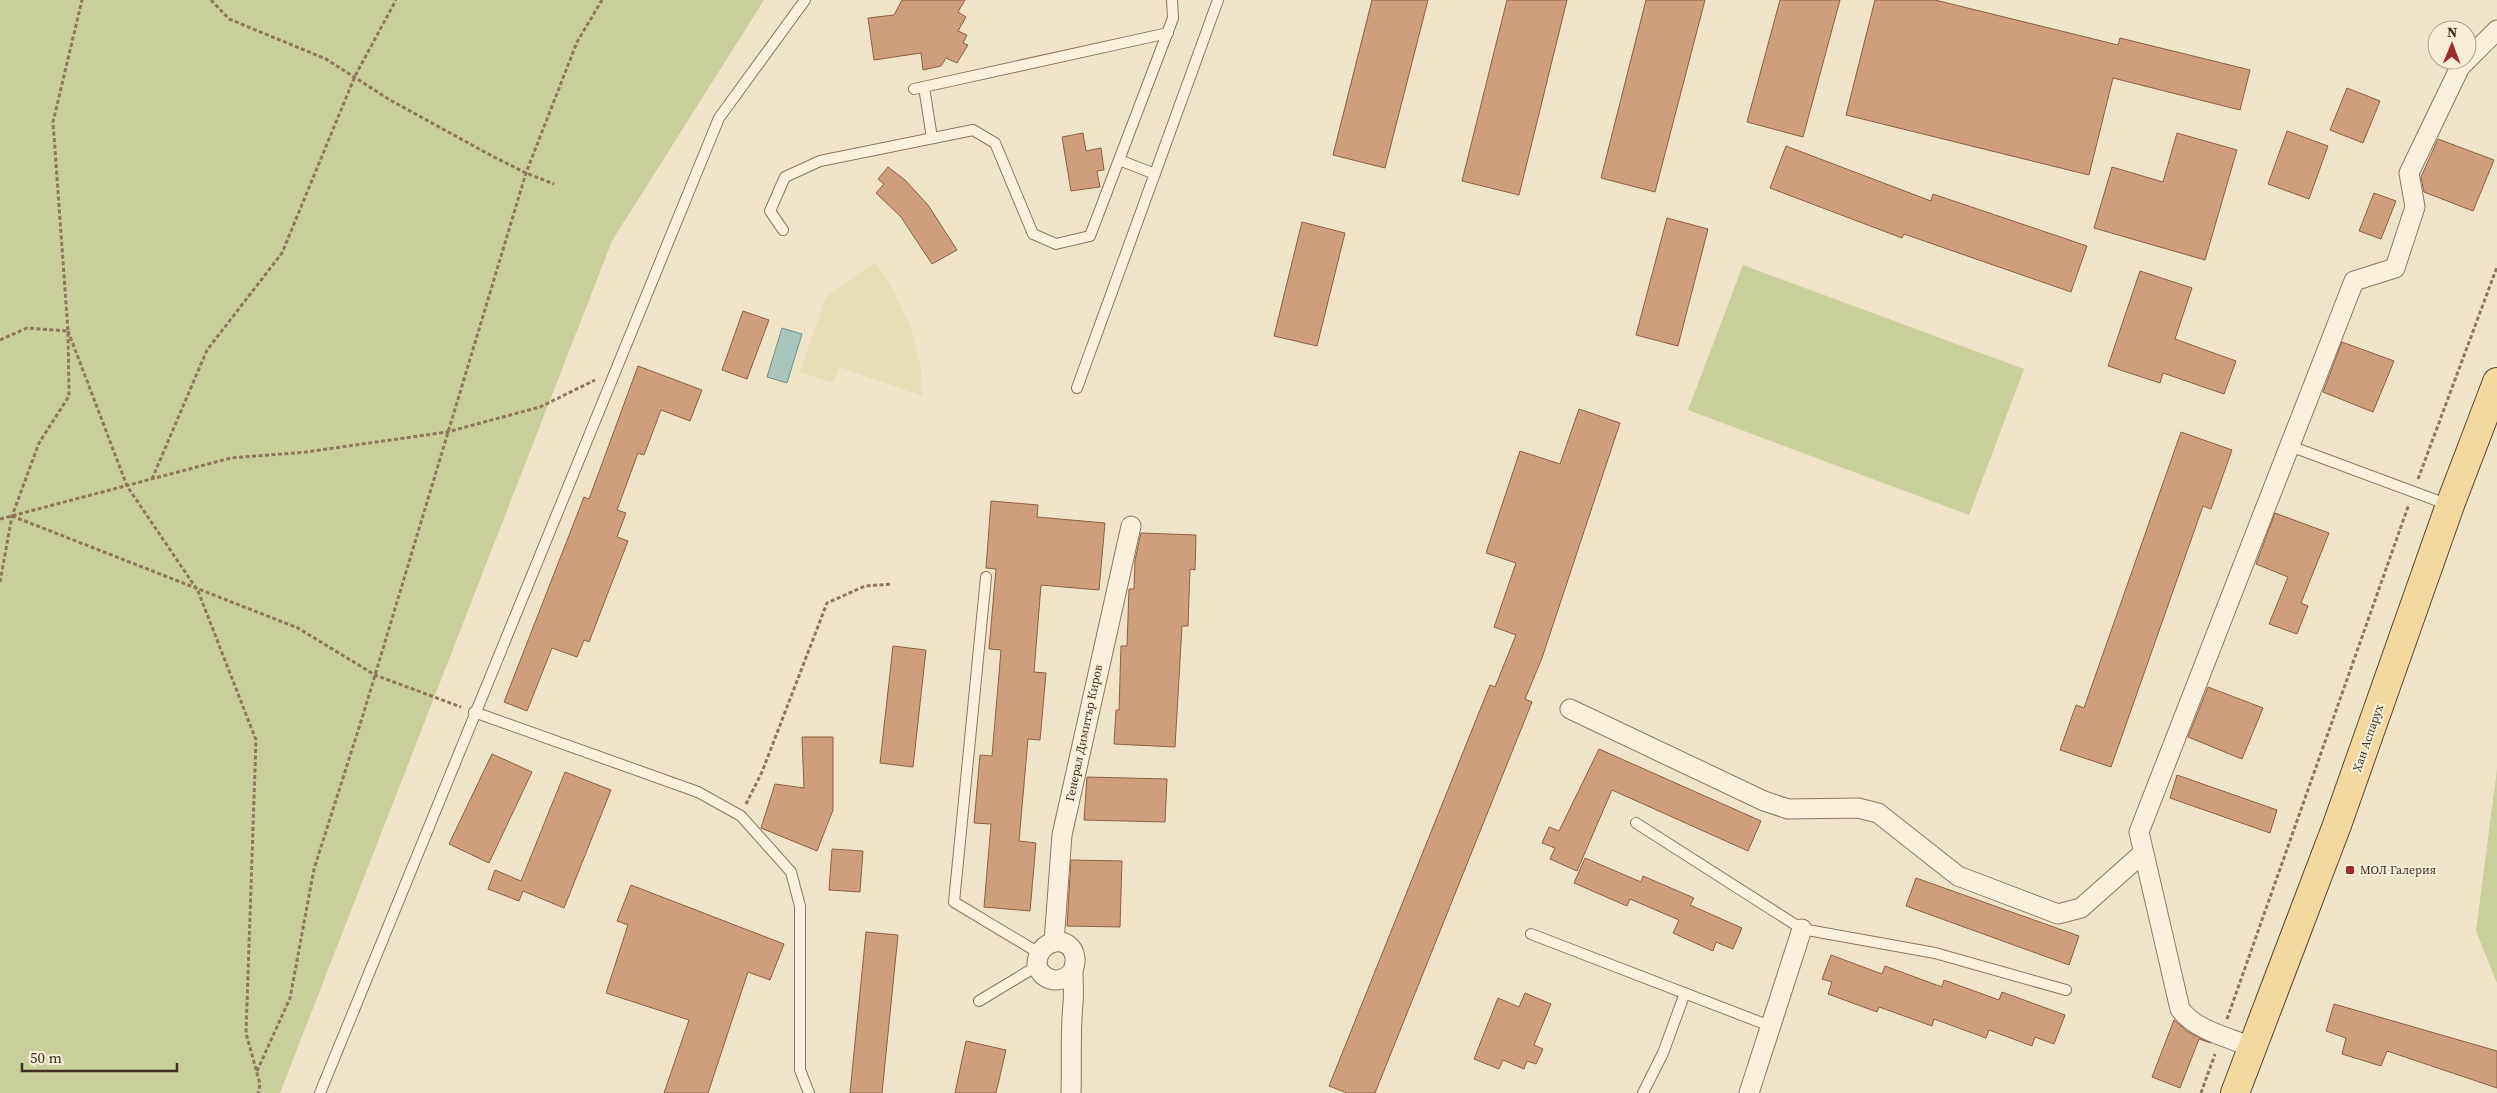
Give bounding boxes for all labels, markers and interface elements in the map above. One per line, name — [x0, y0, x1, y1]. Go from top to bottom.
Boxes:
north arrow — [2427, 20, 2477, 70]
text: N — [2447, 22, 2458, 42]
street label: Генерал Димитър Киров — [1062, 663, 1106, 803]
street label: Хан Аспарух — [2349, 701, 2387, 774]
place label: МОЛ Галерия — [2360, 862, 2436, 878]
marker: МОЛ Галерия — [2344, 864, 2356, 876]
scale bar — [22, 1040, 178, 1072]
text: 50 m — [30, 1047, 62, 1068]

